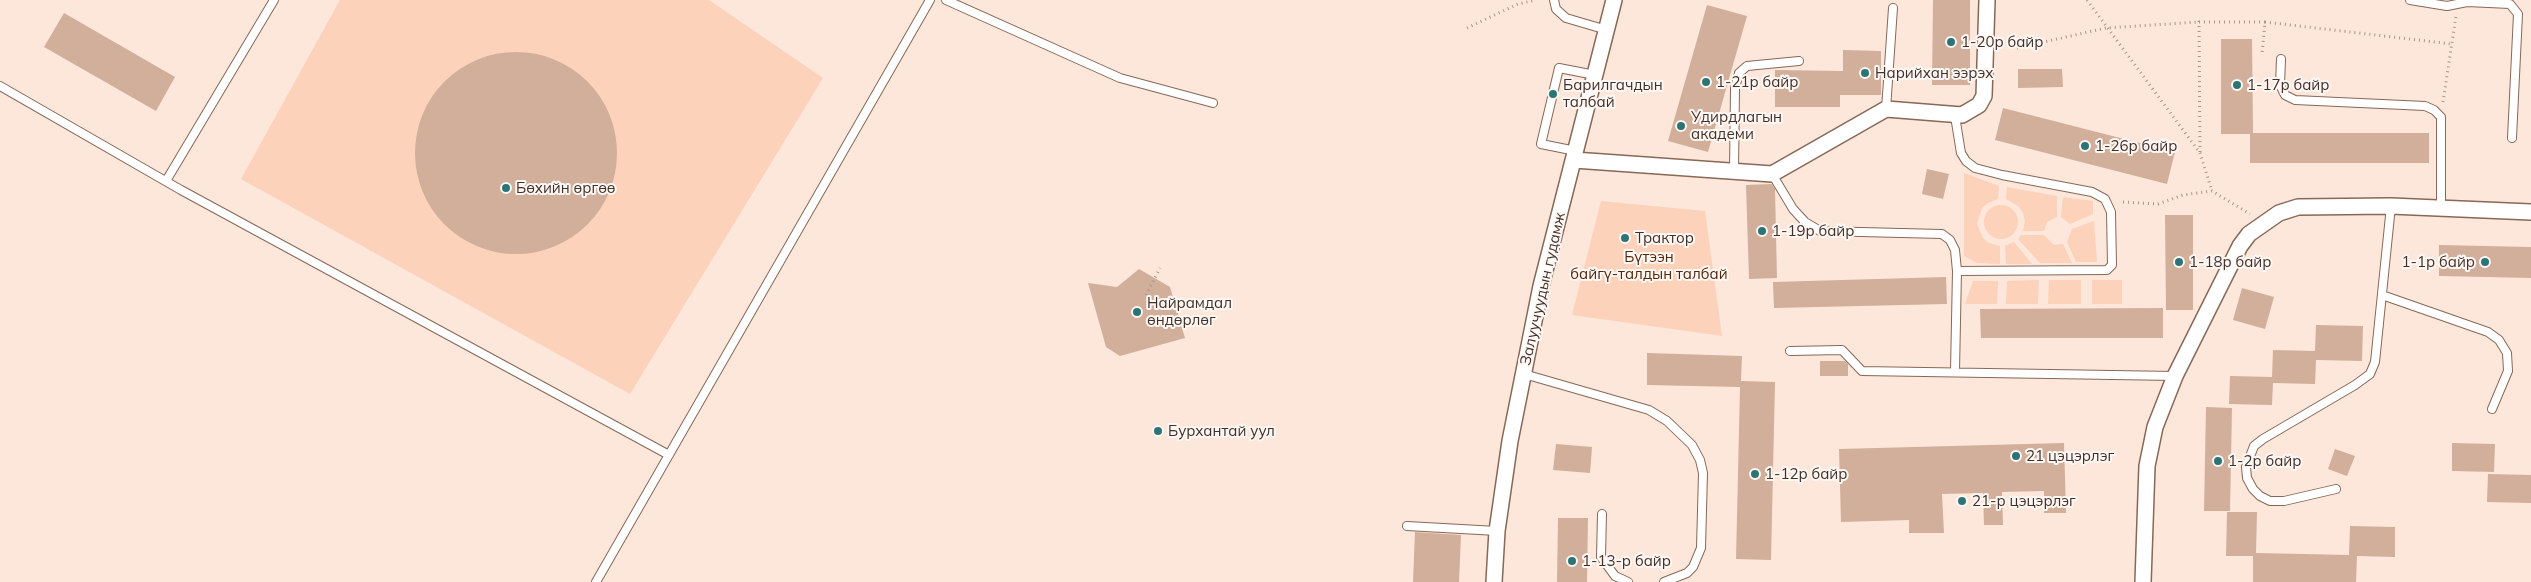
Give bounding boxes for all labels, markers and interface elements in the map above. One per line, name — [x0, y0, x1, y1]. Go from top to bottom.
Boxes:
place label: 1-20р байр — [1961, 33, 2043, 51]
marker: 1-20р байр — [1945, 36, 1957, 48]
place label: Нарийхан ээрэх — [1875, 64, 1993, 82]
marker: Нарийхан ээрэх — [1859, 67, 1871, 79]
place label: 1-21р байр — [1716, 73, 1798, 91]
place label: Барилгачдын талбай — [1563, 76, 1663, 111]
marker: 1-21р байр — [1700, 76, 1712, 88]
place label: 1-17р байр — [2247, 76, 2329, 94]
marker: 1-17р байр — [2231, 79, 2243, 91]
marker: Барилгачдын талбай — [1547, 88, 1559, 100]
place label: Удирдлагын академи — [1691, 108, 1782, 143]
marker: Удирдлагын академи — [1675, 120, 1687, 132]
place label: 1-26р байр — [2095, 137, 2177, 155]
marker: 1-26р байр — [2079, 140, 2091, 152]
place label: Бөхийн өргөө — [516, 179, 616, 197]
marker: Бөхийн өргөө — [500, 182, 512, 194]
street label: Залуучуудын гудамж — [1517, 211, 1569, 367]
place label: 1-19р байр — [1772, 222, 1854, 240]
marker: 1-19р байр — [1756, 225, 1768, 237]
place label: Трактор — [1635, 229, 1694, 247]
marker: Трактор — [1619, 232, 1631, 244]
park label: Бүтээн байгү-талдын талбай — [1570, 248, 1728, 283]
place label: 1-18р байр — [2189, 253, 2271, 271]
place label: 1-1р байр — [2402, 253, 2475, 271]
marker: 1-18р байр — [2173, 256, 2185, 268]
marker: 1-1р байр — [2479, 256, 2491, 268]
place label: Найрамдал өндөрлөг — [1147, 294, 1232, 329]
marker: Найрамдал өндөрлөг — [1131, 306, 1143, 318]
place label: Бурхантай уул — [1168, 422, 1275, 440]
marker: Бурхантай уул — [1152, 425, 1164, 437]
place label: 21 цэцэрлэг — [2026, 447, 2114, 465]
marker: 21 цэцэрлэг — [2010, 450, 2022, 462]
place label: 1-2р байр — [2228, 452, 2301, 470]
marker: 1-2р байр — [2212, 455, 2224, 467]
place label: 1-12р байр — [1765, 465, 1847, 483]
marker: 1-12р байр — [1749, 468, 1761, 480]
place label: 21-р цэцэрлэг — [1972, 492, 2076, 510]
marker: 21-р цэцэрлэг — [1956, 495, 1968, 507]
place label: 1-13-р байр — [1582, 552, 1671, 570]
marker: 1-13-р байр — [1566, 555, 1578, 567]

